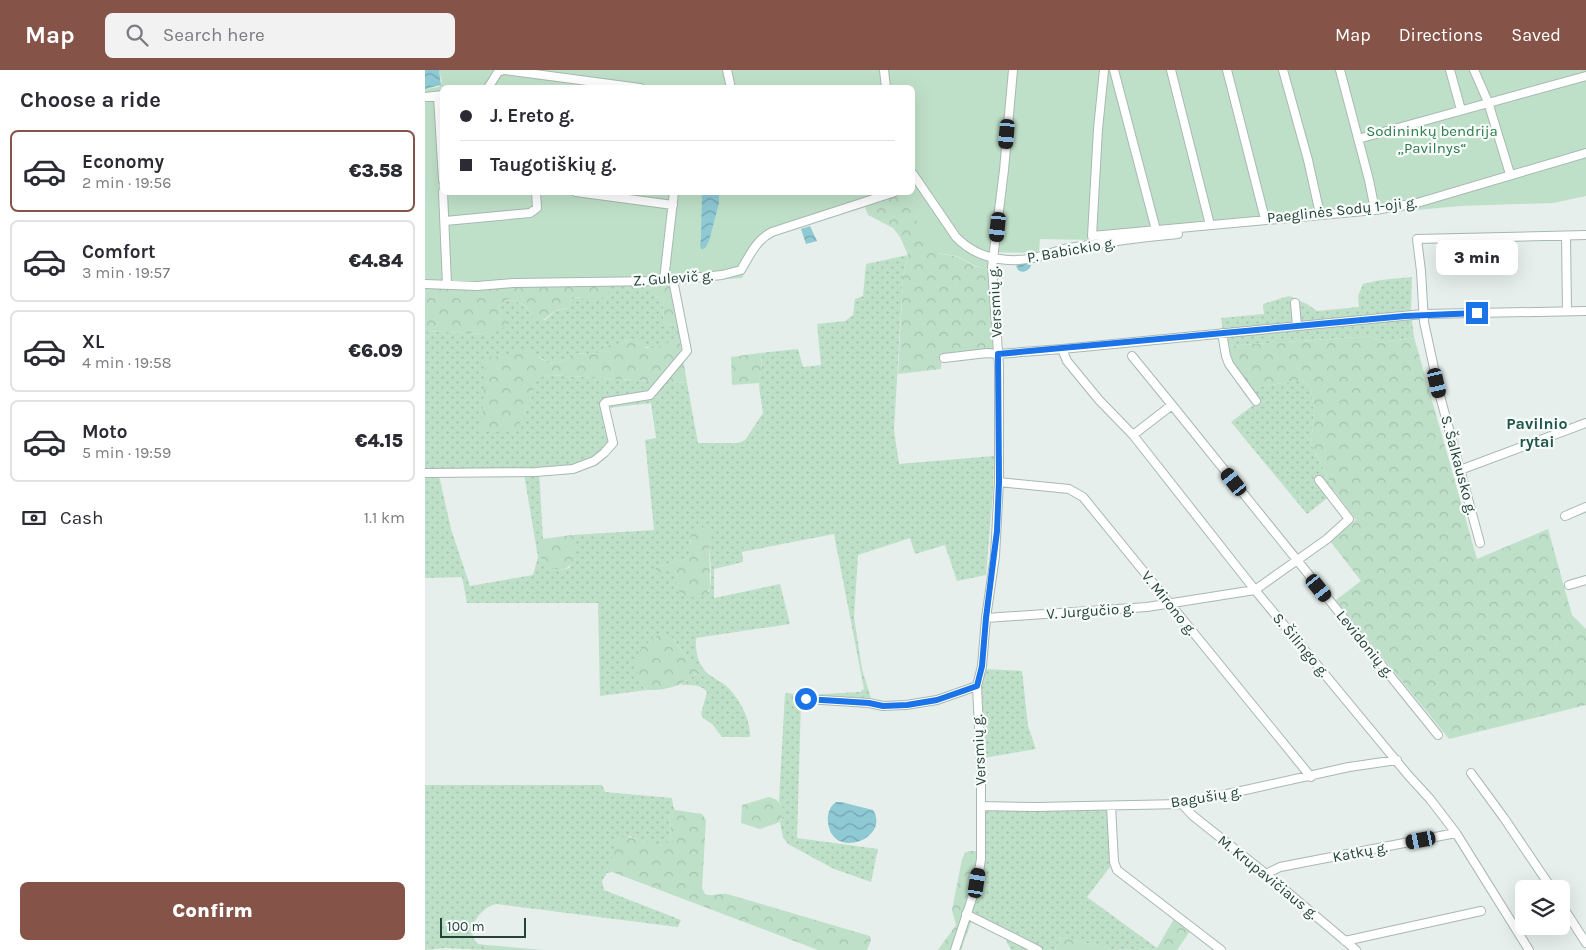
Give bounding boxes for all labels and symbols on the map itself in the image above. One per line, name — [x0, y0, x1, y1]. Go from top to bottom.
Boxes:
car — [998, 118, 1015, 150]
park label: Sodininkų bendrija „Pavilnys“ — [1366, 122, 1498, 157]
street label: Paeglinės Sodų 1-oji g. — [1266, 193, 1418, 227]
car — [988, 211, 1007, 243]
street label: P. Babickio g. — [1026, 233, 1117, 267]
callout: 3 min — [1436, 240, 1518, 276]
street label: Z. Gulevič g. — [632, 266, 714, 290]
street label: Versmių g. — [984, 266, 1006, 338]
route end — [1466, 302, 1488, 324]
car — [1426, 367, 1447, 399]
street label: S. Šalkausko g. — [1437, 413, 1481, 517]
district label: Pavilnio rytai — [1506, 414, 1568, 451]
car — [1218, 466, 1249, 498]
street label: V. Mirono g. — [1138, 567, 1201, 639]
car — [1303, 572, 1334, 604]
street label: V. Jurgučio g. — [1046, 599, 1135, 623]
street label: Levidonių g. — [1332, 607, 1398, 681]
street label: S. Šilingo g. — [1269, 609, 1333, 681]
route start — [795, 688, 817, 710]
street label: Versmių g. — [968, 714, 990, 786]
street label: Bagušių g. — [1169, 782, 1243, 811]
car — [1404, 830, 1437, 850]
street label: M. Krupavičiaus g. — [1214, 831, 1322, 923]
street label: Katkų g. — [1331, 838, 1389, 866]
car — [967, 867, 986, 899]
scale bar — [440, 915, 526, 938]

